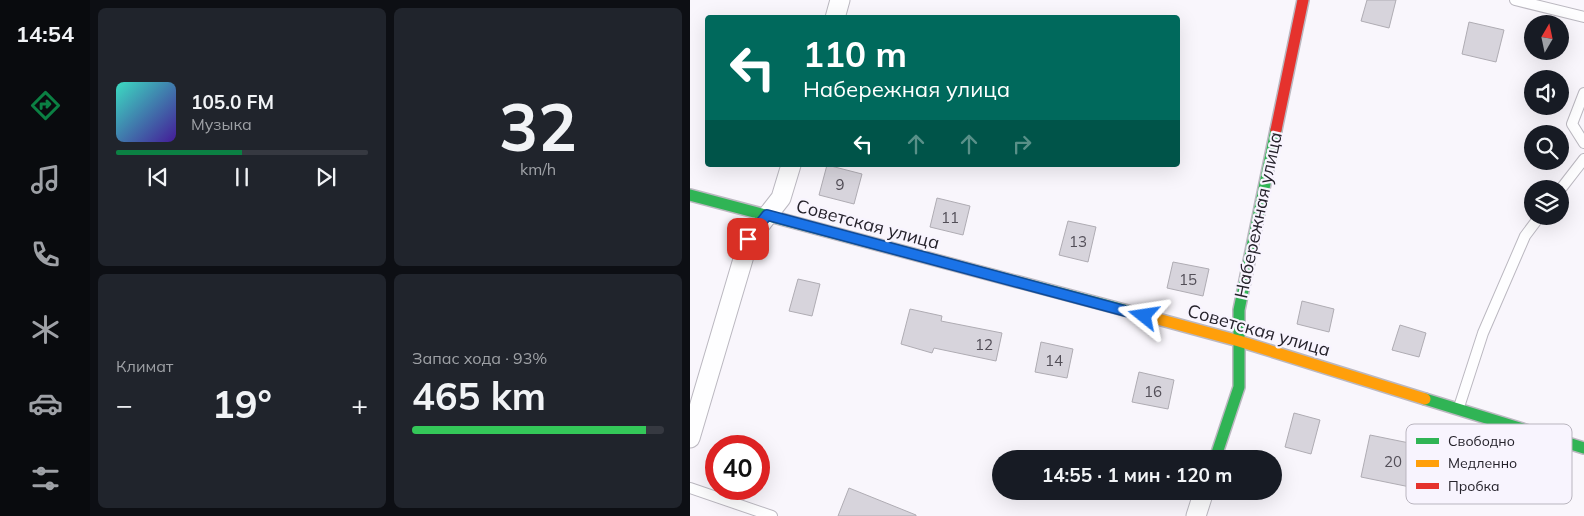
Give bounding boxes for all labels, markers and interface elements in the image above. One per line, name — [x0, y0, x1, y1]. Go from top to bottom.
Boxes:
north arrow — [1524, 15, 1569, 60]
map controls — [1524, 15, 1569, 225]
text: 14:54 — [16, 20, 74, 48]
text: 110 m — [803, 32, 907, 76]
icon: left — [720, 35, 785, 100]
button: sound — [1524, 70, 1569, 115]
text: Набережная улица — [803, 75, 1010, 103]
text: 32 — [499, 86, 577, 167]
icon: directions — [28, 88, 63, 123]
text: 105.0 FM — [191, 90, 274, 114]
text: Музыка — [191, 114, 252, 134]
button: search — [1524, 125, 1569, 170]
icon: left — [849, 130, 877, 158]
icon: ahead — [902, 130, 930, 158]
icon: ahead — [955, 130, 983, 158]
icon: right — [1008, 130, 1036, 158]
street label: Набережная улица — [1229, 130, 1287, 300]
text: km/h — [520, 159, 556, 179]
icon: music — [28, 162, 63, 197]
icon: previous — [144, 163, 172, 191]
icon: pause — [228, 163, 256, 191]
icon: next — [312, 163, 340, 191]
house number: 9 — [835, 175, 845, 194]
button: layers — [1524, 180, 1569, 225]
street label: Советская улица — [794, 194, 942, 254]
house number: 11 — [941, 208, 959, 227]
pin — [727, 218, 769, 260]
icon: arrive — [734, 225, 762, 253]
house number: 13 — [1069, 232, 1087, 251]
icon: phone — [28, 237, 63, 272]
house number: 15 — [1179, 270, 1197, 289]
position arrow — [1117, 289, 1169, 341]
street label: Советская улица — [1185, 299, 1333, 361]
icon: climate — [28, 312, 63, 347]
house number: 12 — [975, 335, 993, 354]
text: Запас хода · 93% — [412, 348, 547, 368]
house number: 14 — [1045, 351, 1063, 370]
text: Климат — [116, 356, 173, 376]
text: 465 km — [412, 372, 546, 420]
text: 19° — [212, 380, 272, 428]
house number: 16 — [1144, 382, 1162, 401]
icon: car — [28, 386, 63, 421]
text: − — [116, 387, 133, 422]
text: + — [351, 387, 368, 422]
legend — [1406, 424, 1572, 504]
text: Свободно — [1448, 432, 1515, 450]
speed limit sign: 40 — [705, 435, 770, 500]
house number: 20 — [1384, 452, 1402, 471]
text: Медленно — [1448, 454, 1517, 472]
icon: filters — [28, 461, 63, 496]
text: 14:55 · 1 мин · 120 m — [1042, 463, 1232, 487]
text: Пробка — [1448, 477, 1500, 495]

